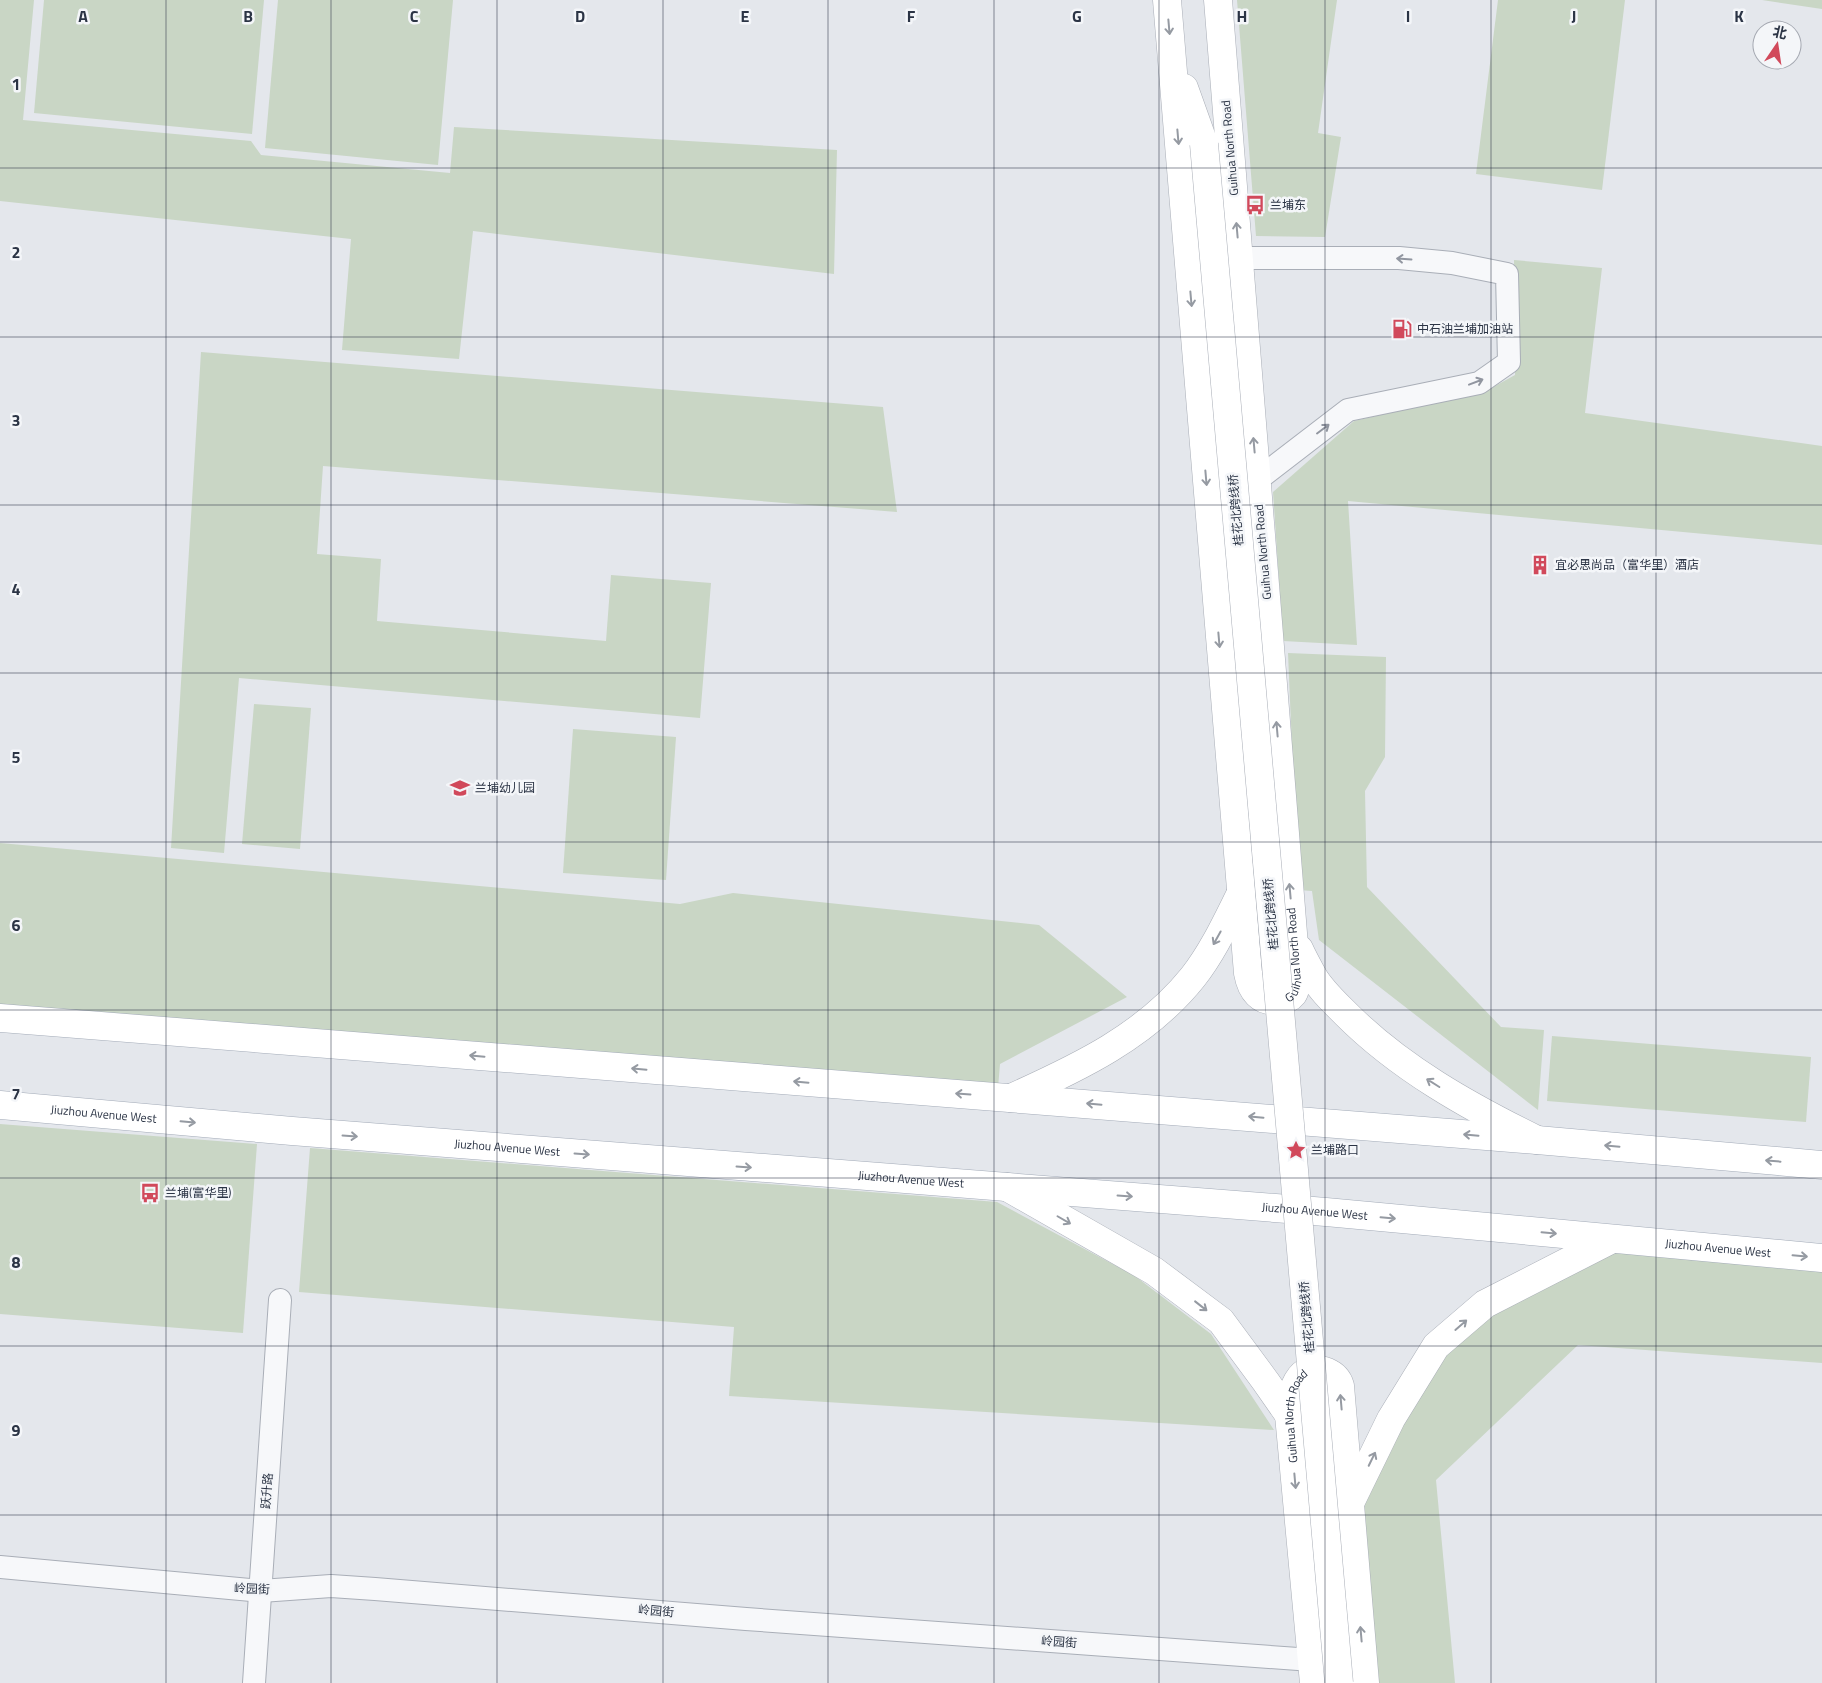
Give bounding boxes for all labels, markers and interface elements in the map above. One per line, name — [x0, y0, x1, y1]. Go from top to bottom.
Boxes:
text: A — [78, 4, 88, 28]
text: B — [243, 4, 253, 28]
text: C — [410, 4, 419, 28]
text: D — [575, 4, 585, 28]
text: E — [741, 4, 750, 28]
text: F — [907, 4, 916, 28]
text: G — [1072, 4, 1082, 28]
text: H — [1237, 4, 1247, 28]
text: I — [1406, 4, 1410, 28]
text: J — [1572, 4, 1576, 28]
text: K — [1734, 4, 1744, 28]
one-way arrow — [1164, 18, 1174, 34]
north arrow — [1752, 20, 1802, 70]
text: 北 — [1771, 20, 1789, 44]
text: 1 — [12, 72, 20, 96]
street label: Guihua North Road — [1216, 100, 1243, 197]
one-way arrow — [1173, 128, 1183, 144]
bus stop icon: 兰埔东 — [1244, 194, 1266, 216]
place label: 兰埔东 — [1270, 195, 1306, 214]
one-way arrow — [1232, 222, 1242, 238]
text: 2 — [12, 240, 20, 264]
one-way arrow — [1396, 254, 1412, 263]
one-way arrow — [1187, 290, 1196, 306]
fuel station icon: 中石油兰埔加油站 — [1391, 318, 1413, 340]
place label: 中石油兰埔加油站 — [1417, 319, 1513, 338]
one-way arrow — [1468, 377, 1483, 386]
text: 3 — [12, 408, 20, 432]
one-way arrow — [1316, 424, 1329, 435]
one-way arrow — [1249, 437, 1259, 453]
one-way arrow — [1201, 470, 1211, 486]
street label: 桂花北跨线桥 — [1223, 473, 1248, 547]
street label: Guihua North Road — [1249, 504, 1276, 601]
building icon: 宜必思尚品（富华里）酒店 — [1529, 554, 1551, 576]
place label: 宜必思尚品（富华里）酒店 — [1555, 555, 1699, 574]
text: 4 — [12, 577, 21, 601]
one-way arrow — [1214, 632, 1224, 648]
one-way arrow — [1272, 721, 1282, 737]
text: 5 — [12, 745, 21, 769]
school or university icon: 兰埔幼儿园 — [449, 777, 471, 799]
place label: 兰埔幼儿园 — [475, 778, 535, 797]
street label: 桂花北跨线桥 — [1258, 877, 1283, 951]
one-way arrow — [1285, 883, 1294, 899]
street label: Guihua North Road — [1281, 907, 1306, 1007]
text: 6 — [12, 913, 21, 937]
one-way arrow — [1212, 931, 1222, 946]
one-way arrow — [469, 1051, 485, 1060]
one-way arrow — [631, 1064, 647, 1073]
one-way arrow — [793, 1077, 809, 1087]
one-way arrow — [1426, 1077, 1440, 1087]
text: 7 — [12, 1082, 20, 1106]
one-way arrow — [955, 1090, 971, 1099]
street label: Jiuzhou Avenue West — [50, 1100, 158, 1128]
one-way arrow — [1087, 1100, 1103, 1109]
one-way arrow — [1249, 1113, 1265, 1122]
one-way arrow — [180, 1117, 196, 1127]
one-way arrow — [1463, 1130, 1479, 1139]
one-way arrow — [342, 1131, 358, 1140]
street label: Jiuzhou Avenue West — [454, 1134, 562, 1161]
place icon: 兰埔路口 — [1285, 1139, 1307, 1161]
place label: 兰埔路口 — [1311, 1140, 1359, 1159]
one-way arrow — [1604, 1142, 1620, 1151]
one-way arrow — [573, 1149, 589, 1159]
one-way arrow — [1766, 1156, 1782, 1165]
one-way arrow — [735, 1162, 751, 1171]
street label: Jiuzhou Avenue West — [857, 1165, 965, 1193]
bus stop icon: 兰埔(富华里) — [139, 1182, 161, 1204]
place label: 兰埔(富华里) — [165, 1183, 231, 1202]
one-way arrow — [1117, 1192, 1133, 1201]
street label: Jiuzhou Avenue West — [1261, 1197, 1369, 1225]
one-way arrow — [1379, 1213, 1395, 1222]
one-way arrow — [1057, 1215, 1072, 1225]
one-way arrow — [1541, 1228, 1557, 1237]
street label: Jiuzhou Avenue West — [1664, 1233, 1773, 1262]
text: 8 — [12, 1250, 21, 1274]
one-way arrow — [1792, 1251, 1808, 1261]
street label: 桂花北跨线桥 — [1294, 1280, 1319, 1354]
one-way arrow — [1195, 1301, 1208, 1312]
one-way arrow — [1454, 1319, 1467, 1331]
street label: Guihua North Road — [1279, 1364, 1312, 1464]
one-way arrow — [1337, 1394, 1346, 1410]
text: 9 — [12, 1418, 21, 1442]
one-way arrow — [1367, 1452, 1377, 1467]
street label: 跃升路 — [256, 1472, 277, 1510]
one-way arrow — [1290, 1473, 1300, 1489]
street label: 岭园街 — [234, 1578, 270, 1599]
street label: 岭园街 — [637, 1599, 675, 1622]
one-way arrow — [1357, 1627, 1366, 1643]
street label: 岭园街 — [1040, 1631, 1078, 1652]

